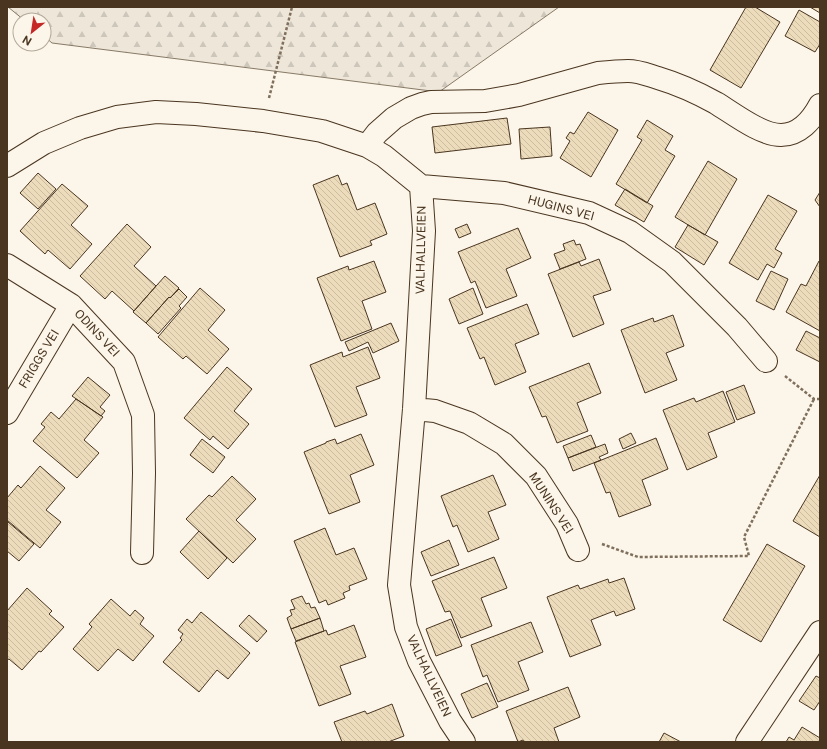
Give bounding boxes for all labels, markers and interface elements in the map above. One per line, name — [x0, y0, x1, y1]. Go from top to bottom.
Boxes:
north arrow — [12, 12, 52, 52]
text: N — [20, 33, 34, 48]
street label: HUGINS VEI — [526, 192, 596, 224]
street label: VALHALLVEIEN — [413, 206, 429, 294]
street label: ODINS VEI — [72, 307, 122, 359]
street label: FRIGGS VEI — [16, 327, 62, 391]
street label: MUNINS VEI — [526, 470, 576, 536]
street label: VALHALLVEIEN — [404, 633, 454, 719]

